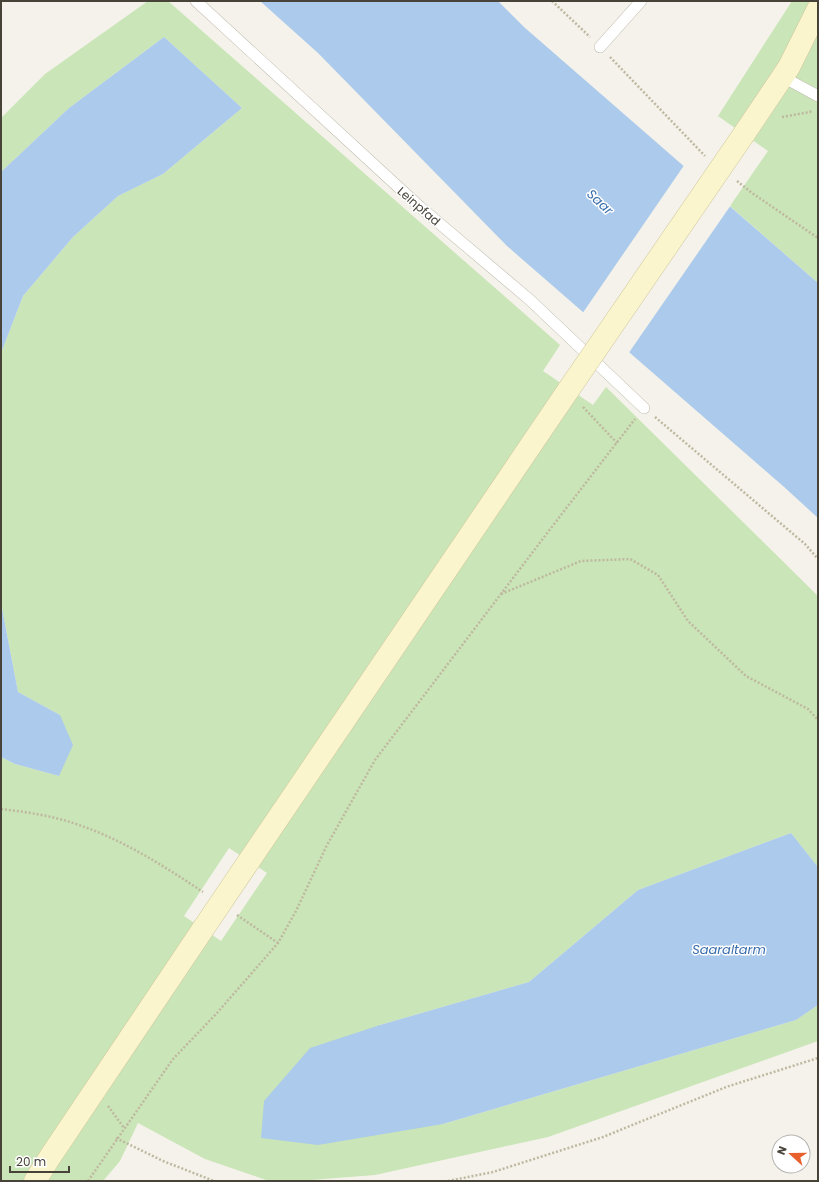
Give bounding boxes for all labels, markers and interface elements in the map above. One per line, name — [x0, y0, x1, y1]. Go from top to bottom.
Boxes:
street label: Leinpfad — [394, 183, 444, 229]
water label: Saar — [583, 185, 618, 220]
water label: Saaraltarm — [692, 940, 766, 959]
north arrow — [771, 1134, 811, 1174]
text: N — [773, 1144, 791, 1157]
scale bar — [10, 1148, 69, 1174]
text: 20 m — [16, 1153, 46, 1170]

